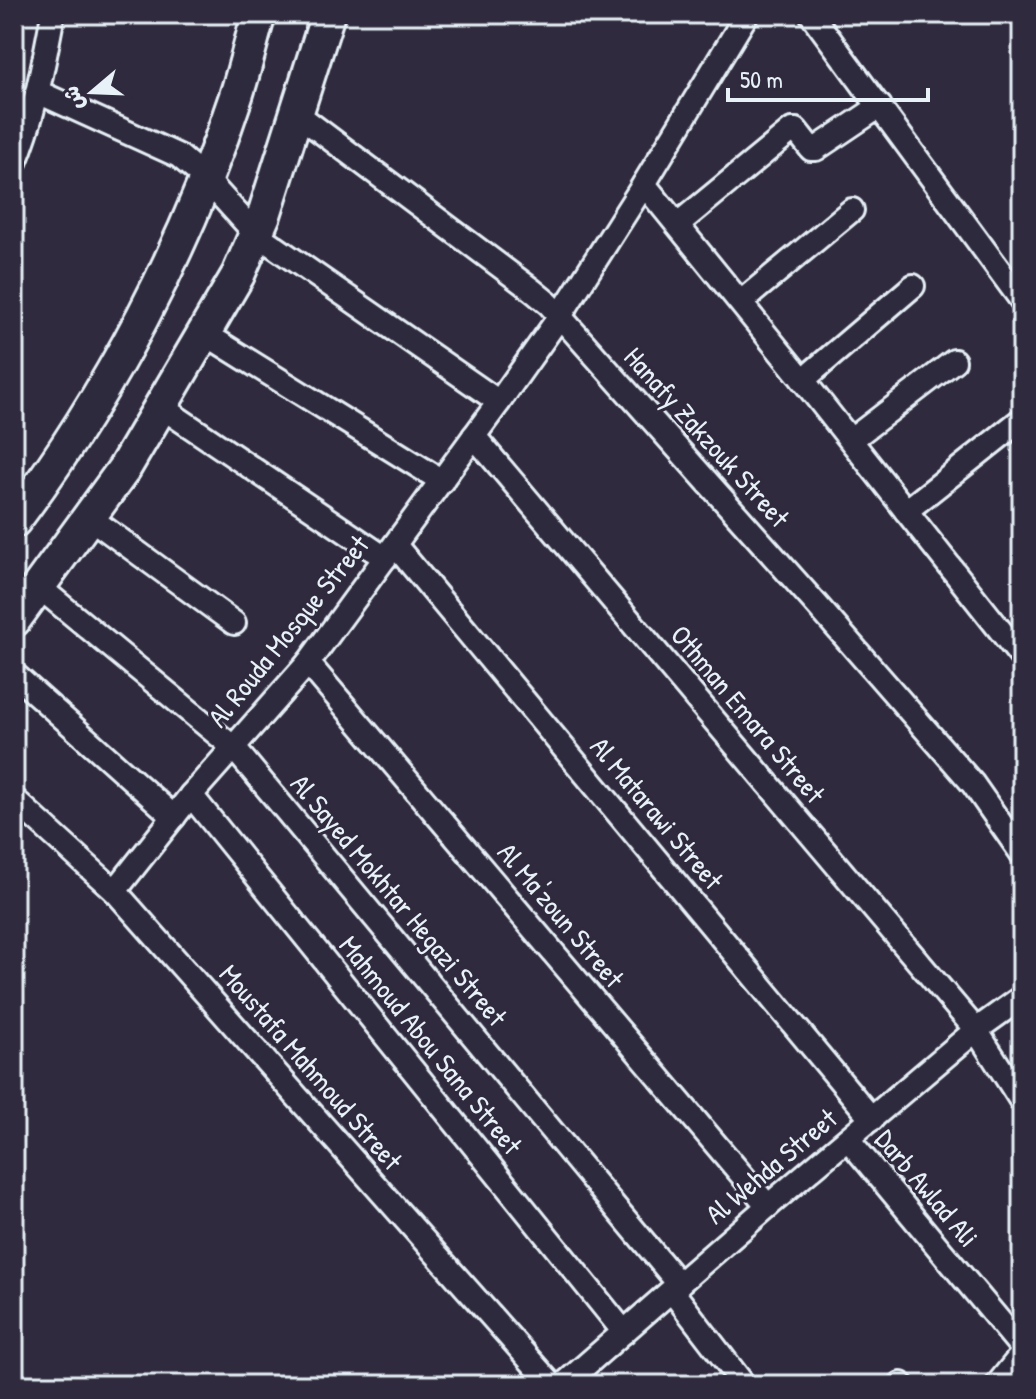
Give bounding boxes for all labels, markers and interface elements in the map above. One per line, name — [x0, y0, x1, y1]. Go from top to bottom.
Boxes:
north arrow — [52, 52, 132, 132]
scale bar — [728, 52, 928, 102]
text: 50 m — [740, 63, 783, 95]
text: ش — [55, 82, 91, 115]
street label: Hanafy Zakzouk Street — [616, 339, 798, 536]
street label: Al Rouda Mosque Street — [199, 527, 377, 735]
street label: Othman Emara Street — [662, 617, 834, 811]
street label: Al Matarawi Street — [582, 729, 732, 898]
street label: Al Sayed Mokhtar Hegazi Street — [282, 766, 516, 1034]
street label: Al Ma'zoun Street — [489, 834, 633, 996]
street label: Mahmoud Abou Sana Street — [331, 928, 531, 1163]
street label: Moustafa Mahmoud Street — [211, 956, 411, 1178]
street label: Al Wehda Street — [697, 1099, 845, 1232]
street label: Darb Awlad Ali — [867, 1121, 987, 1255]

